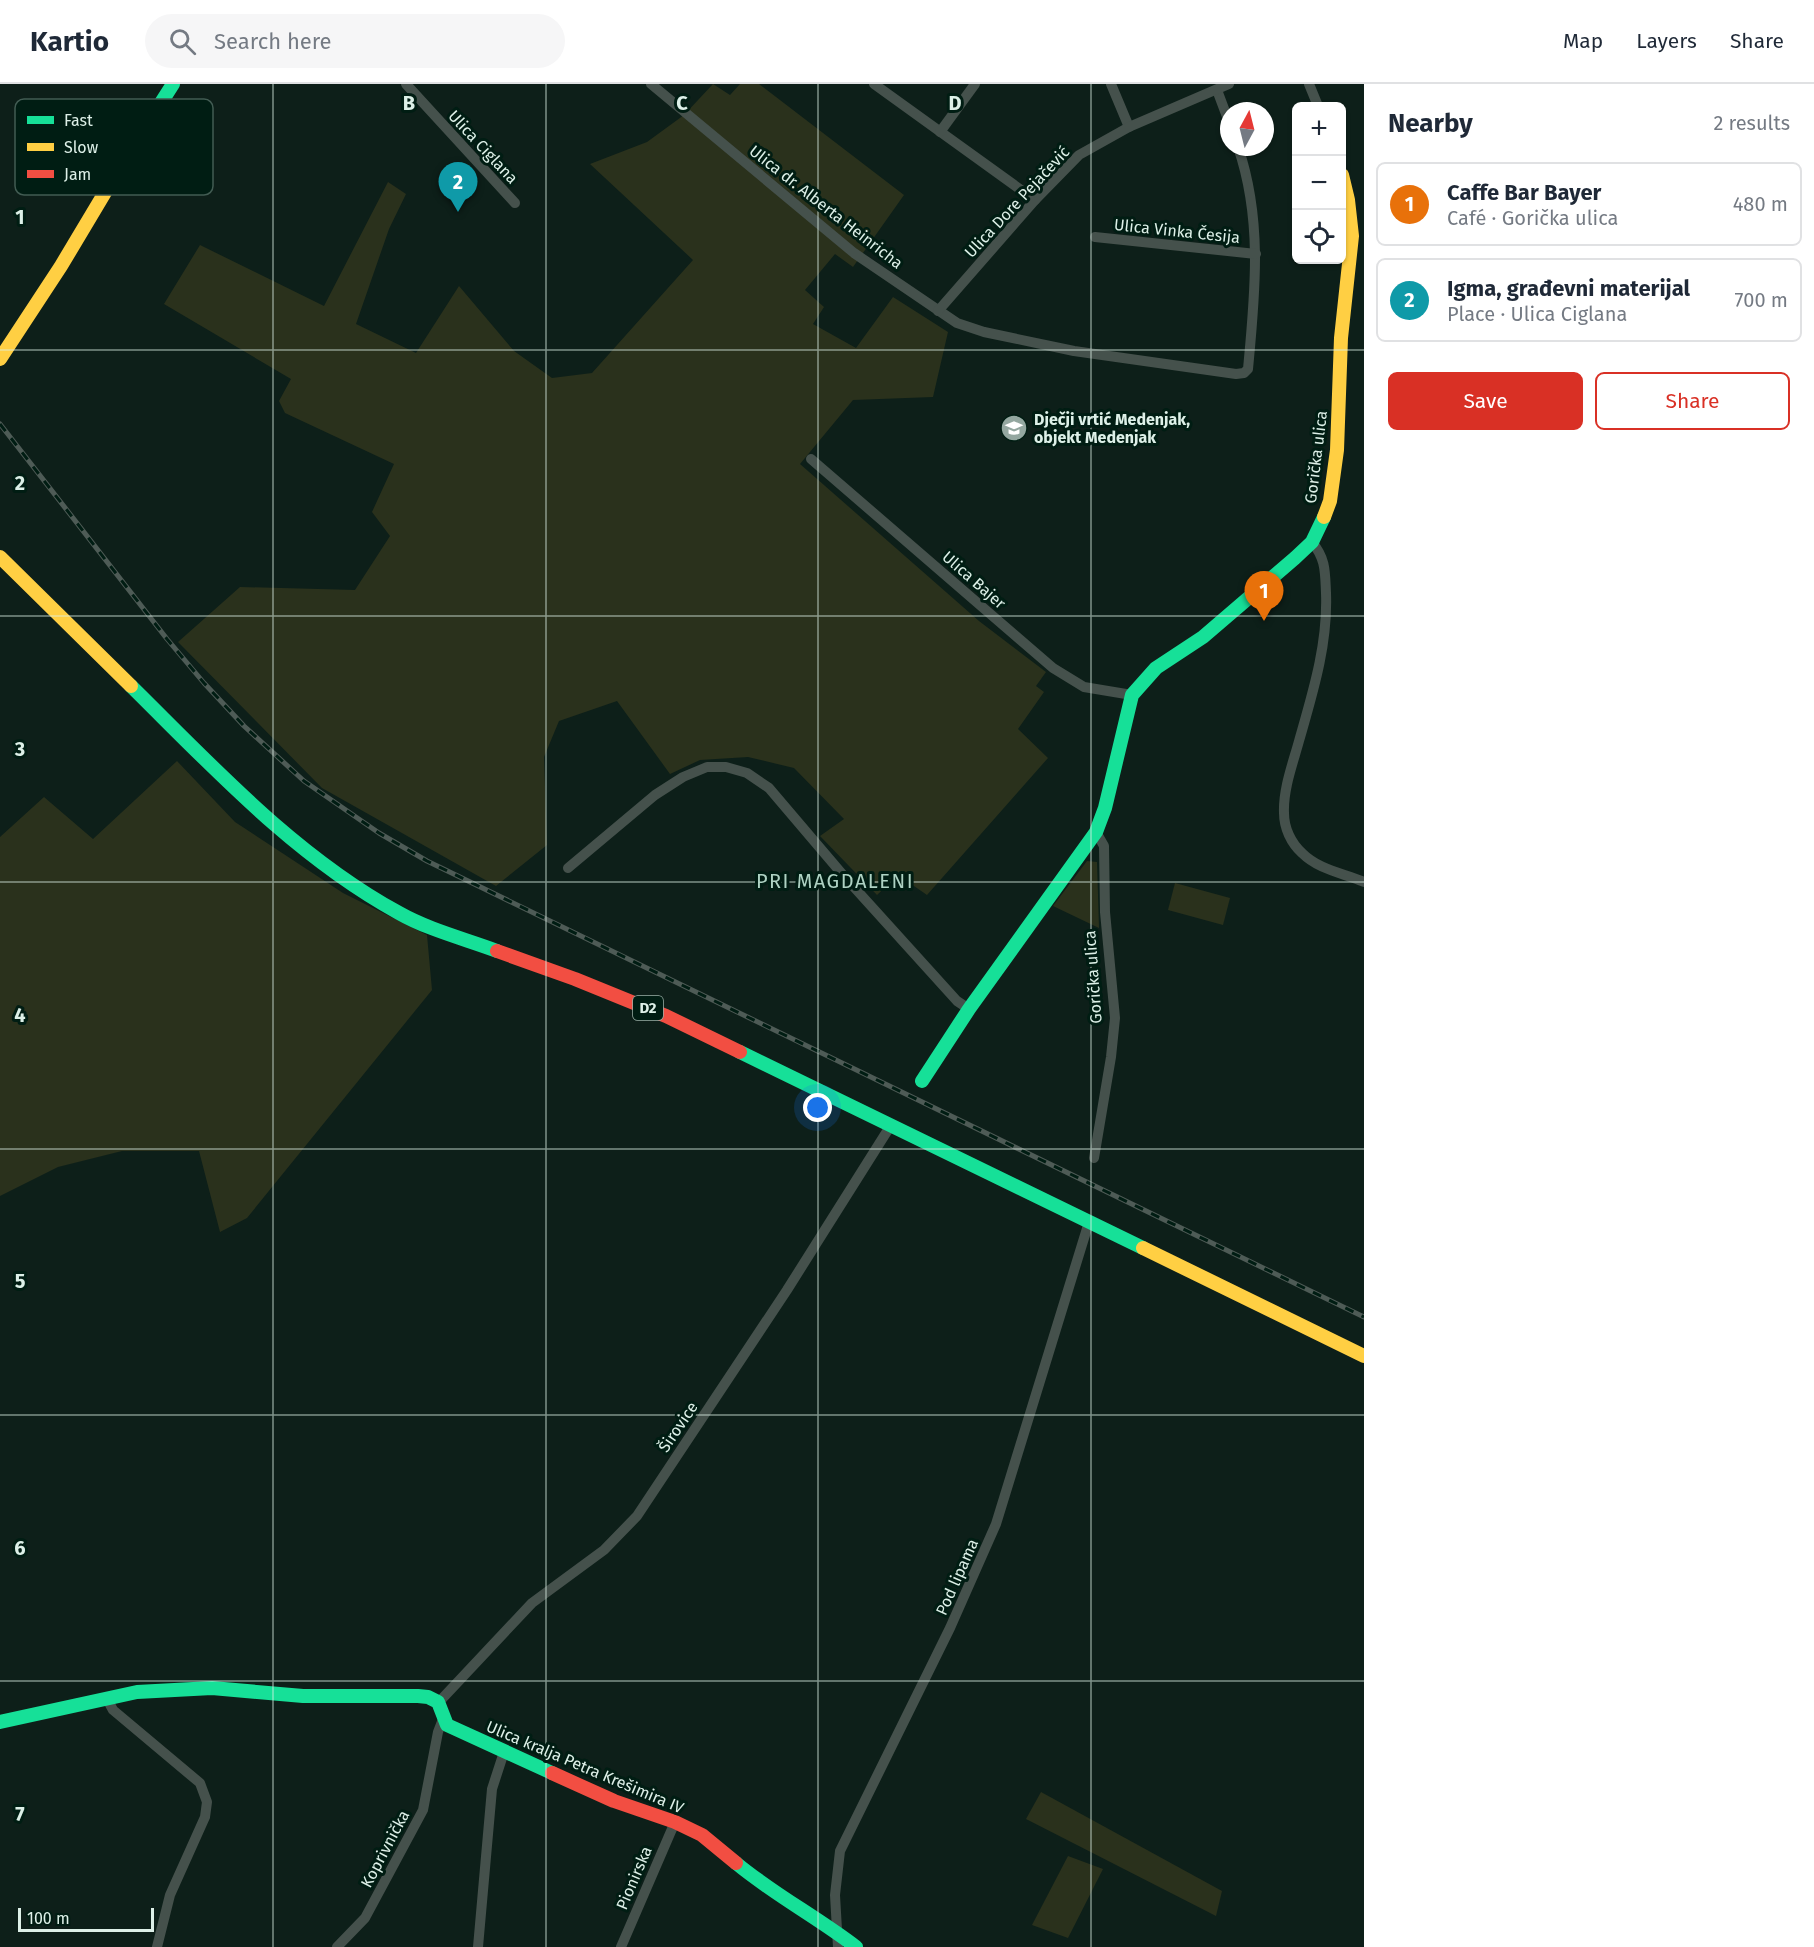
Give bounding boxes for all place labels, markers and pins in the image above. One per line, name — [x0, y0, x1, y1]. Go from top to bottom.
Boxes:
pin: 2 — [438, 162, 478, 212]
place label: Dječji vrtić Medenjak, objekt Medenjak — [1034, 410, 1190, 447]
school or university icon: Dječji vrtić Medenjak, objekt Medenjak — [999, 413, 1029, 443]
pin: 1 — [1244, 572, 1284, 621]

